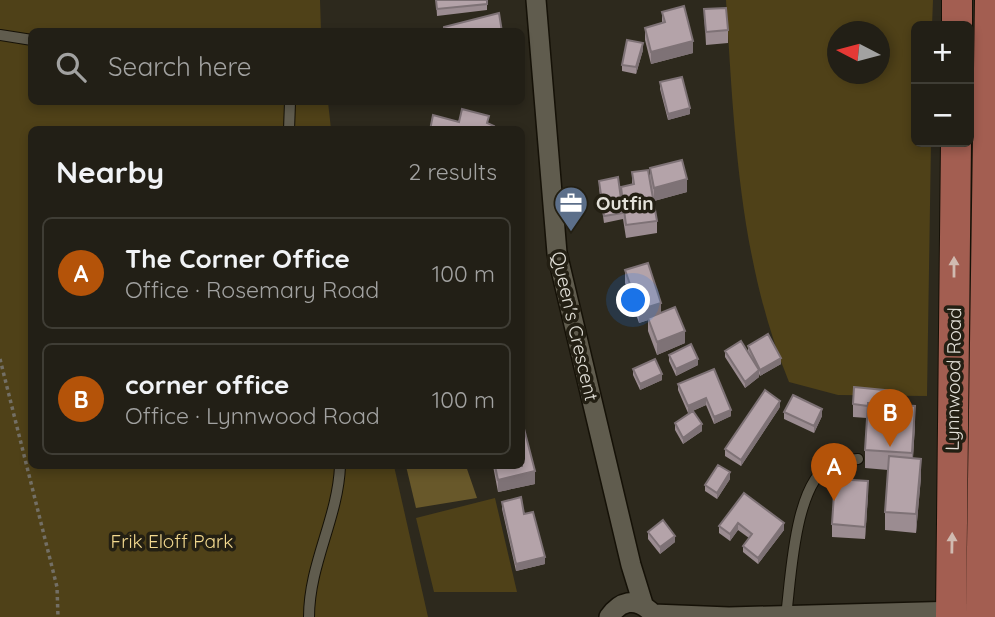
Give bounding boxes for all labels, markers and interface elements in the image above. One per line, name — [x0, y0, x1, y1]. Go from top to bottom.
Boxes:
north arrow — [827, 21, 890, 84]
map controls — [911, 21, 974, 147]
button: + — [911, 21, 974, 84]
search box — [28, 28, 525, 105]
icon: search — [52, 48, 90, 86]
text: Search here — [108, 50, 252, 83]
button: − — [911, 84, 974, 147]
text: Nearby — [56, 153, 164, 191]
text: 2 results — [408, 157, 497, 186]
office icon: Outfin — [552, 184, 590, 233]
place label: Outfin — [596, 191, 653, 215]
text: The Corner Office — [125, 242, 350, 275]
street label: Queen's Crescent — [546, 249, 604, 403]
one-way arrow — [949, 255, 960, 277]
text: A — [74, 259, 88, 288]
text: 100 m — [432, 259, 495, 288]
text: Office · Rosemary Road — [125, 275, 379, 304]
your location — [616, 283, 650, 317]
street label: Lynnwood Road — [940, 307, 966, 451]
text: corner office — [125, 368, 289, 401]
text: B — [73, 385, 89, 414]
text: 100 m — [432, 385, 495, 414]
pin: B — [867, 389, 913, 447]
text: Office · Lynnwood Road — [125, 401, 380, 430]
pin: A — [811, 443, 857, 501]
park label: Frik Eloff Park — [111, 529, 233, 553]
one-way arrow — [946, 532, 958, 554]

